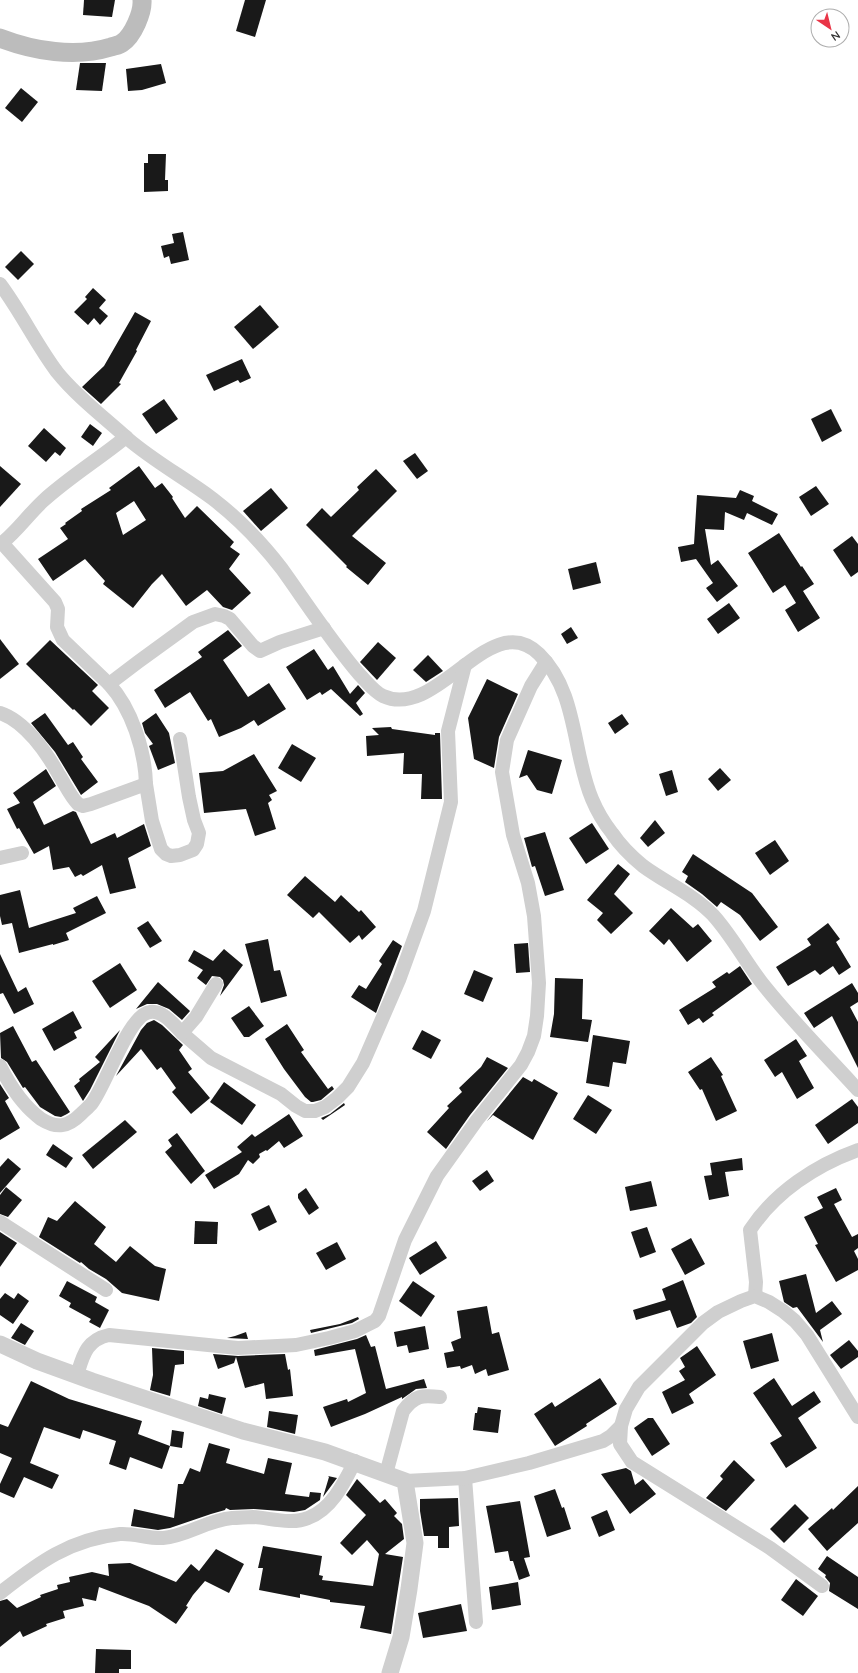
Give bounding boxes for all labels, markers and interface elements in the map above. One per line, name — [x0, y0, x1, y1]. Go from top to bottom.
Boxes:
north arrow — [810, 8, 850, 48]
text: N — [828, 28, 843, 44]

